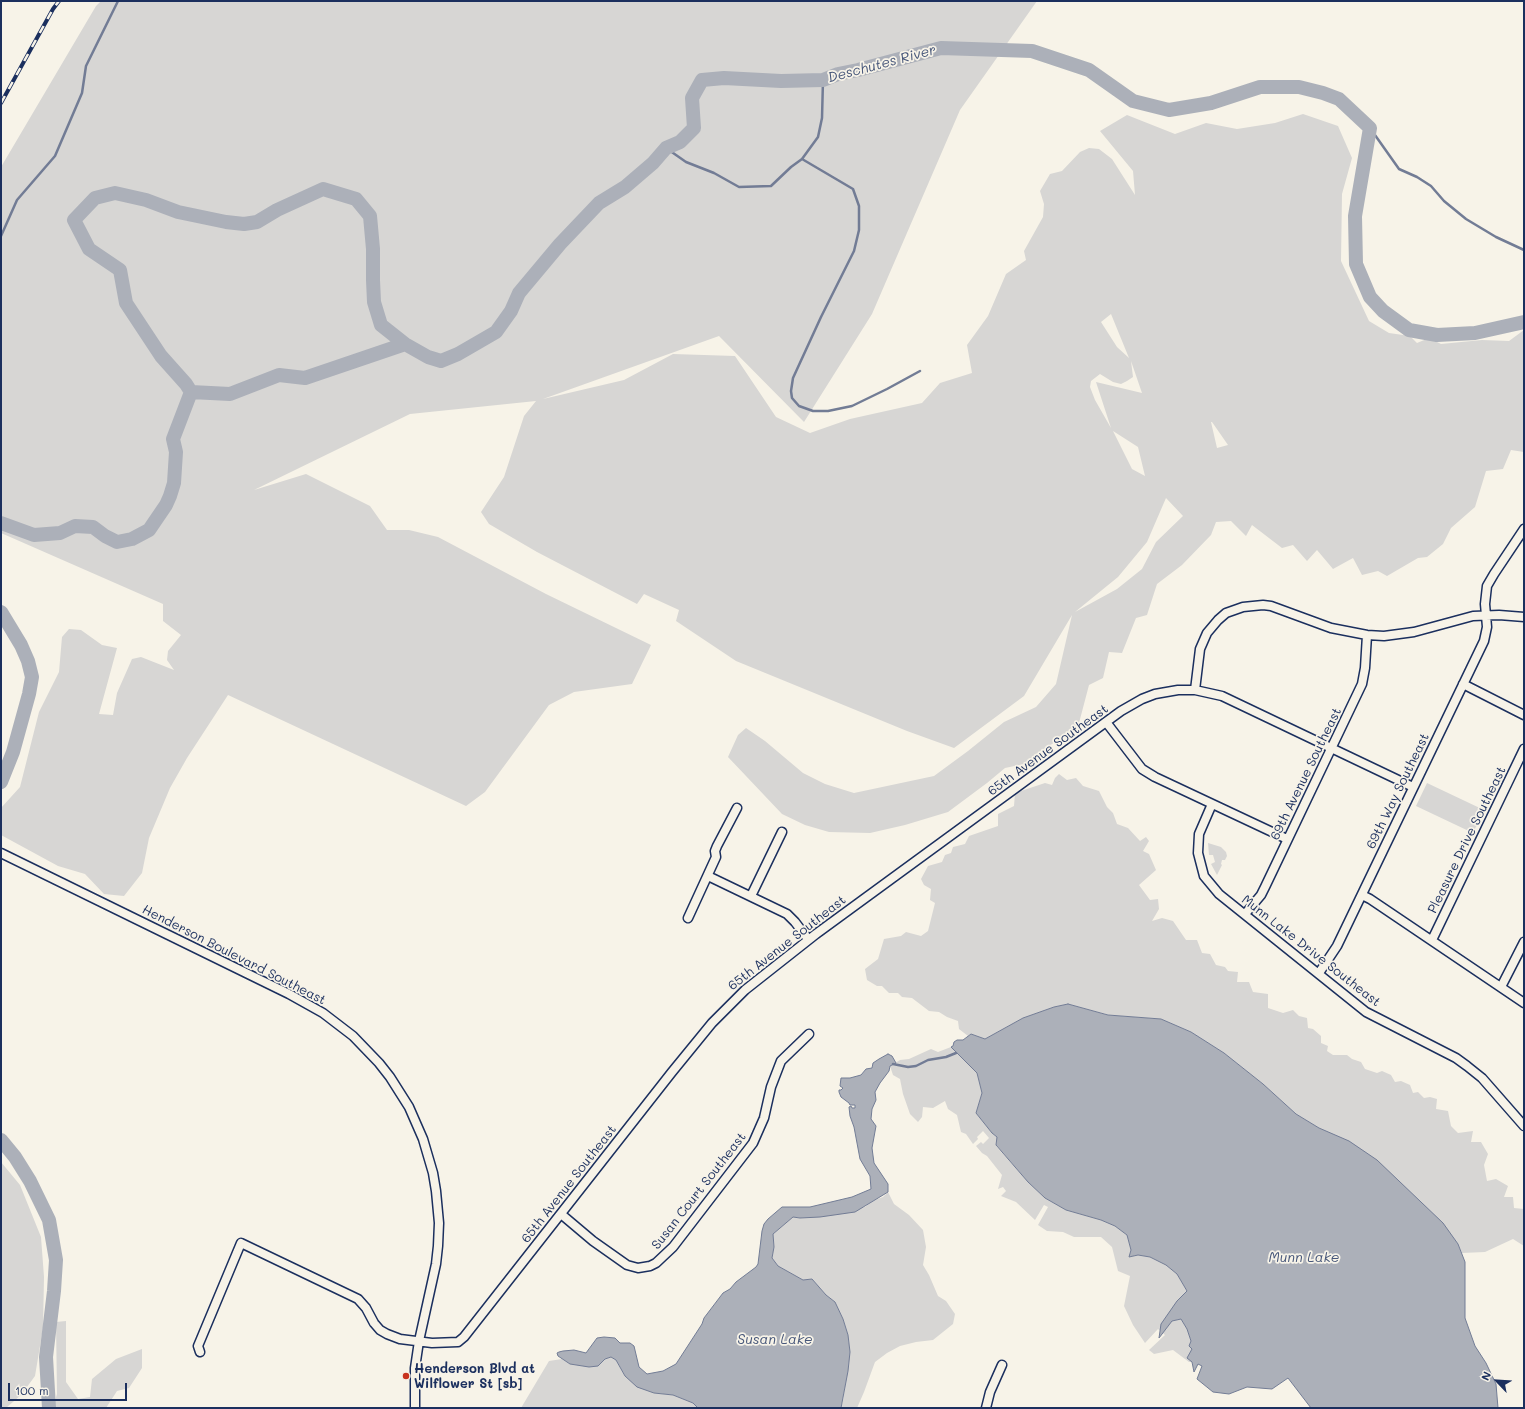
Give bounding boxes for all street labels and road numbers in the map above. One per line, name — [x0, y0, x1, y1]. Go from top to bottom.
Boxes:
street label: 65th Avenue Southeast — [985, 701, 1111, 799]
street label: 69th Avenue Southeast — [1267, 705, 1345, 843]
street label: 69th Way Southeast — [1363, 731, 1433, 851]
street label: Pleasure Drive Southeast — [1425, 764, 1509, 916]
street label: 65th Avenue Southeast — [725, 892, 849, 994]
street label: Munn Lake Drive Southeast — [1238, 892, 1384, 1010]
street label: Henderson Boulevard Southeast — [139, 902, 329, 1008]
street label: 65th Avenue Southeast — [518, 1122, 620, 1246]
street label: Susan Court Southeast — [648, 1129, 750, 1253]

